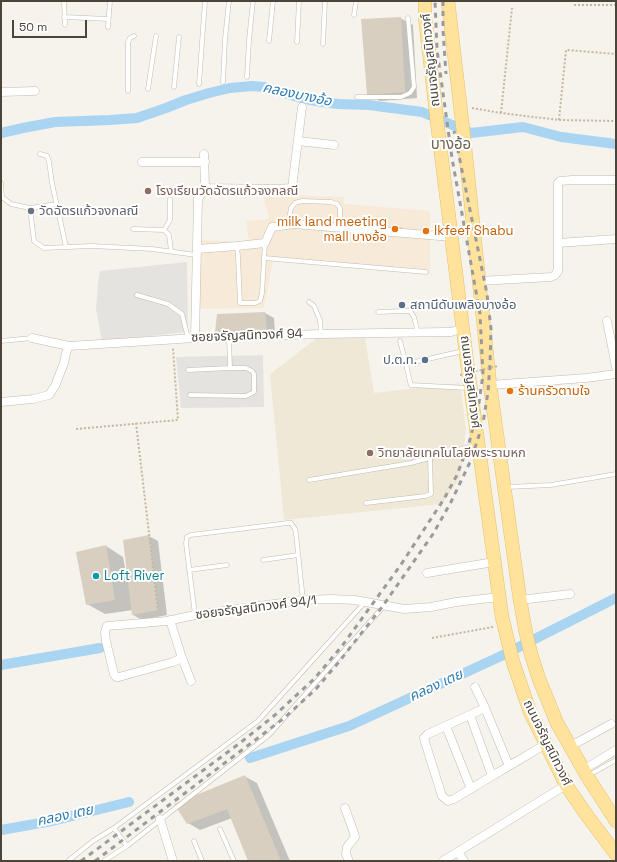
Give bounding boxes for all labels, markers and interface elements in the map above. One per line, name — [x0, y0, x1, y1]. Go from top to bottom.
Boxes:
scale bar — [14, 12, 89, 38]
street label: ถนนจรัญสนิทวงศ์ — [418, 13, 444, 107]
text: 50 m — [19, 19, 47, 35]
water label: คลองบางอ้อ — [261, 80, 333, 110]
district label: บางอ้อ — [431, 136, 471, 154]
place label: โรงเรียนวัดฉัตรแก้วจงกลณี — [156, 183, 298, 199]
marker: โรงเรียนวัดฉัตรแก้วจงกลณี — [143, 186, 153, 196]
place label: วัดฉัตรแก้วจงกลณี — [39, 203, 138, 219]
marker: วัดฉัตรแก้วจงกลณี — [26, 206, 36, 216]
place label: milk land meeting mall บางอ้อ — [277, 214, 387, 245]
place label: Ikfeef Shabu — [434, 223, 514, 239]
marker: milk land meeting mall บางอ้อ — [390, 224, 400, 234]
marker: Ikfeef Shabu — [421, 226, 431, 236]
place label: สถานีดับเพลิงบางอ้อ — [410, 297, 516, 313]
marker: สถานีดับเพลิงบางอ้อ — [397, 300, 407, 310]
street label: ซอยจรัญสนิทวงศ์ 94 — [191, 326, 303, 346]
street label: ถนนจรัญสนิทวงศ์ — [457, 335, 483, 429]
place label: ป.ต.ท. — [383, 352, 417, 368]
marker: ป.ต.ท. — [420, 355, 430, 365]
place label: ร้านครัวตามใจ — [518, 383, 590, 399]
marker: ร้านครัวตามใจ — [505, 386, 515, 396]
place label: วิทยาลัยเทคโนโลยีพระรามหก — [378, 445, 526, 461]
marker: วิทยาลัยเทคโนโลยีพระรามหก — [365, 448, 375, 458]
place label: Loft River — [104, 568, 164, 584]
marker: Loft River — [91, 571, 101, 581]
street label: ซอยจรัญสนิทวงศ์ 94/1 — [194, 593, 318, 623]
water label: คลอง เตย — [407, 666, 465, 706]
street label: ถนนจรัญสนิทวงศ์ — [519, 697, 575, 789]
water label: คลอง เตย — [35, 802, 95, 830]

